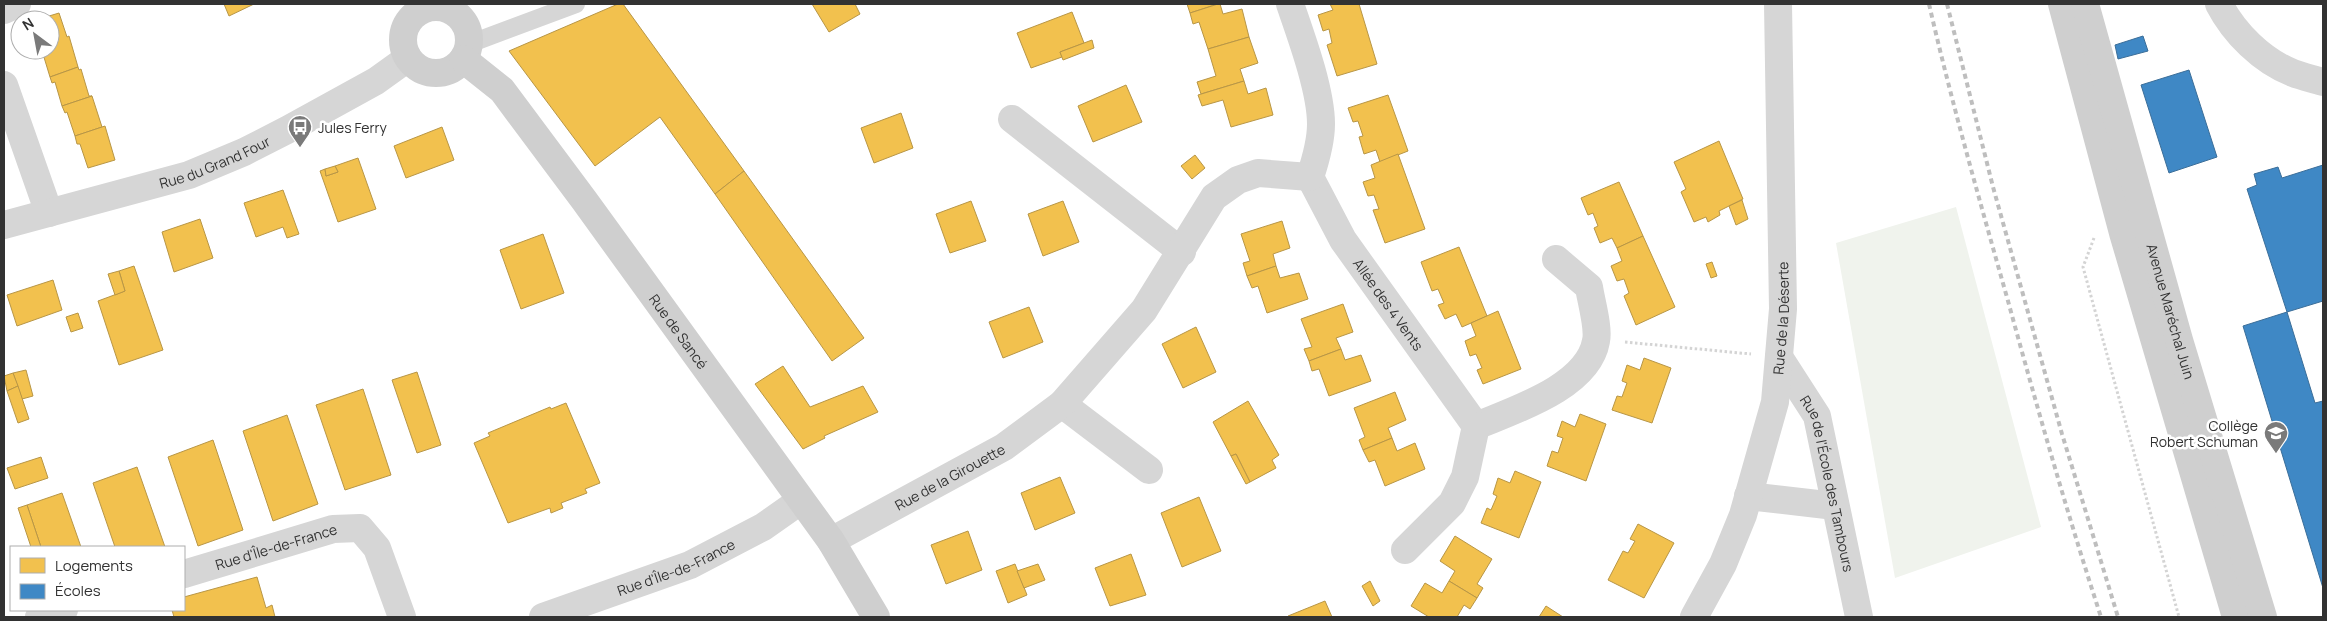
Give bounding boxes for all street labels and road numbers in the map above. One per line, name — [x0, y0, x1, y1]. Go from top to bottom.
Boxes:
street label: Rue du Grand Four — [157, 131, 273, 192]
street label: Avenue Maréchal Juin — [2143, 241, 2200, 381]
street label: Allée des 4 Vents — [1349, 254, 1428, 354]
street label: Rue de la Déserte — [1768, 261, 1793, 375]
street label: Rue de Sancé — [645, 290, 713, 372]
street label: Rue de l'École des Tambours — [1796, 391, 1859, 573]
street label: Rue de la Girouette — [891, 439, 1008, 514]
street label: Rue d'Île-de-France — [213, 519, 339, 574]
street label: Rue d'Île-de-France — [614, 534, 738, 600]

